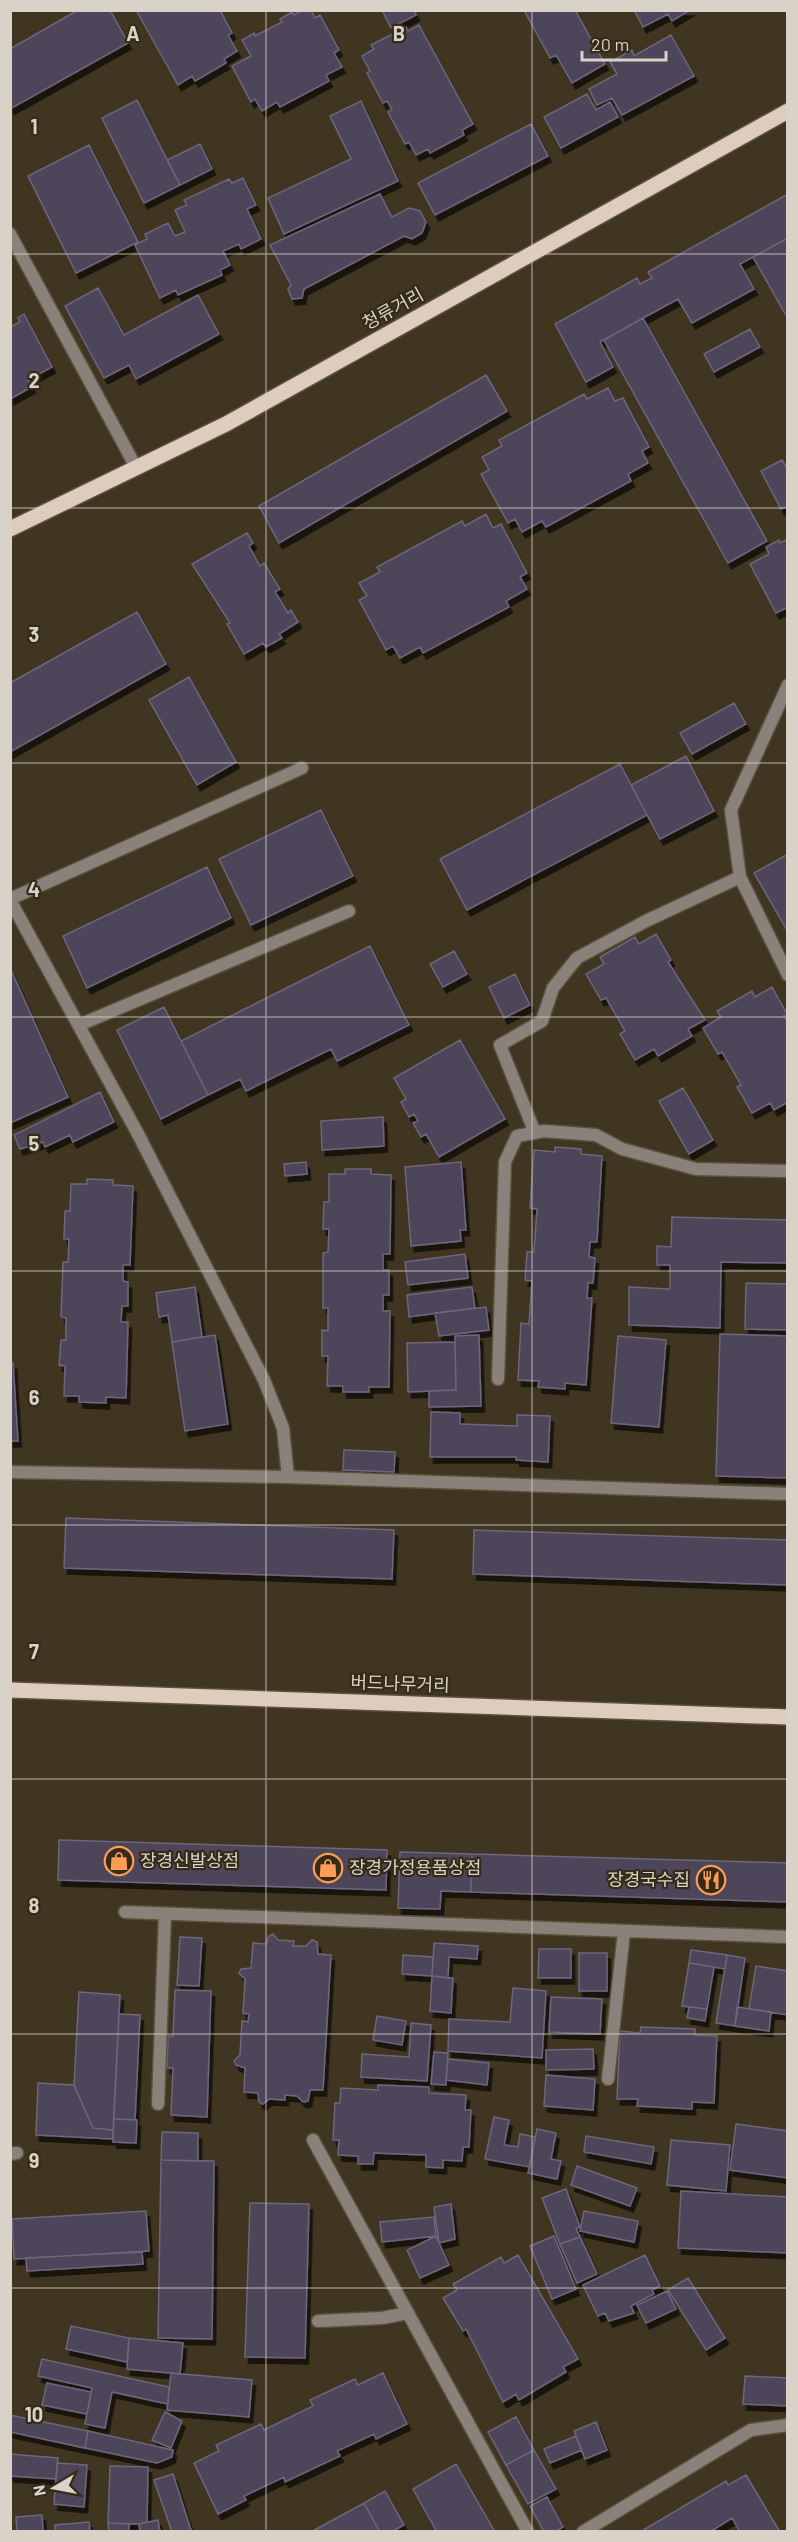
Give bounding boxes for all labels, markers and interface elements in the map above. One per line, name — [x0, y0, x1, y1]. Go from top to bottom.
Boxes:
text: A — [126, 21, 140, 45]
text: B — [393, 21, 405, 45]
scale bar — [582, 24, 666, 62]
text: 20 m — [591, 33, 629, 55]
text: 1 — [30, 114, 38, 138]
street label: 청류거리 — [358, 282, 427, 334]
text: 2 — [28, 368, 40, 392]
text: 3 — [29, 622, 39, 646]
text: 4 — [28, 877, 40, 901]
text: 5 — [29, 1131, 40, 1155]
text: 6 — [29, 1385, 40, 1409]
text: 7 — [29, 1639, 39, 1663]
street label: 버드나무거리 — [350, 1670, 450, 1696]
shop icon: 장경신발상점 — [103, 1845, 135, 1877]
place label: 장경신발상점 — [140, 1849, 239, 1871]
shop icon: 장경가정용품상점 — [312, 1852, 344, 1884]
place label: 장경가정용품상점 — [349, 1856, 481, 1878]
restaurant icon: 장경국수집 — [695, 1864, 727, 1896]
place label: 장경국수집 — [607, 1868, 690, 1890]
text: 8 — [29, 1893, 40, 1917]
text: 9 — [29, 2148, 39, 2172]
text: 10 — [25, 2402, 43, 2426]
north arrow — [24, 2458, 84, 2518]
text: N — [28, 2484, 49, 2498]

